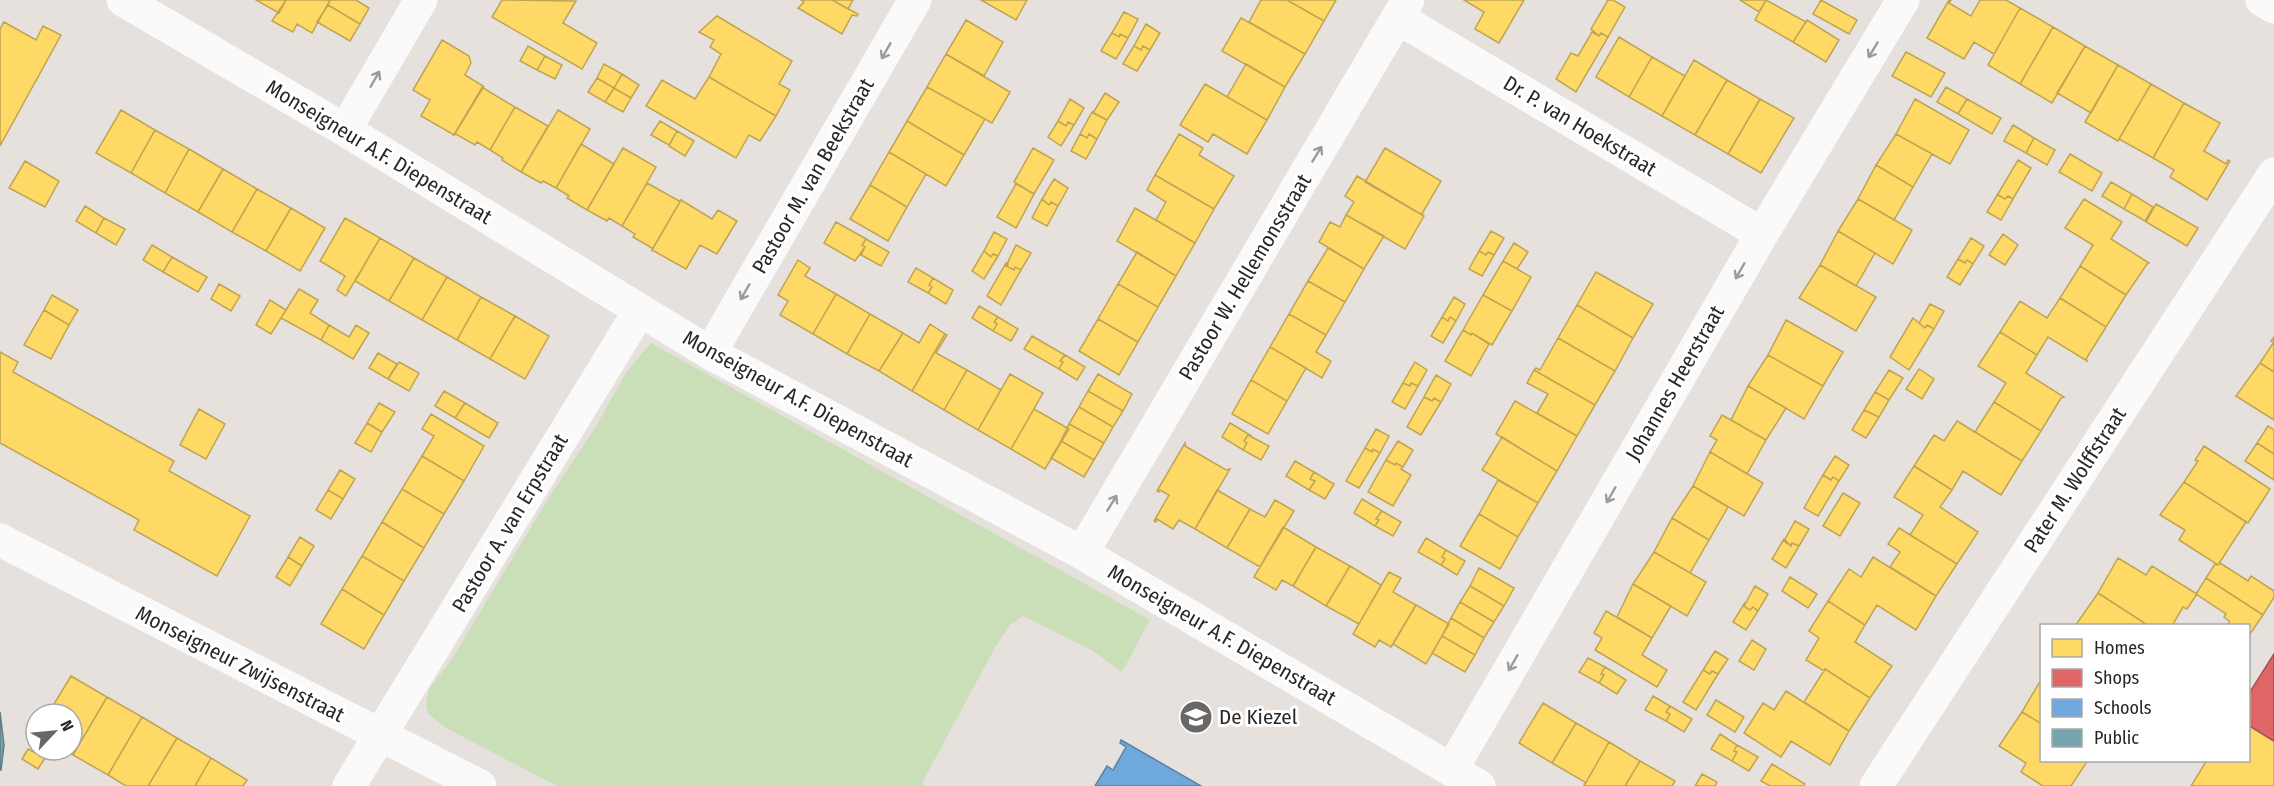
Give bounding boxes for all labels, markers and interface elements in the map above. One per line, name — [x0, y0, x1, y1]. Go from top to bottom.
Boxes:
one-way arrow — [880, 41, 891, 59]
one-way arrow — [1866, 41, 1878, 58]
street label: Dr. P. van Hoekstraat — [1499, 70, 1661, 182]
one-way arrow — [369, 71, 381, 88]
street label: Monseigneur A.F. Diepenstraat — [261, 74, 497, 230]
street label: Pastoor M. van Beekstraat — [746, 74, 880, 278]
one-way arrow — [1312, 146, 1324, 163]
street label: Pastoor W. Hellemonsstraat — [1173, 169, 1317, 385]
one-way arrow — [1734, 262, 1745, 280]
one-way arrow — [739, 283, 751, 300]
street label: Johannes Heerstraat — [1620, 301, 1730, 465]
street label: Monseigneur A.F. Diepenstraat — [678, 325, 918, 473]
street label: Pater M. Wolffstraat — [2018, 402, 2132, 558]
street label: Pastoor A. van Erpstraat — [446, 429, 574, 617]
one-way arrow — [1604, 486, 1616, 503]
one-way arrow — [1106, 495, 1118, 512]
street label: Monseigneur A.F. Diepenstraat — [1103, 559, 1341, 711]
street label: Monseigneur Zwijsenstraat — [131, 600, 349, 728]
legend — [2040, 624, 2250, 762]
text: Homes — [2094, 637, 2145, 659]
one-way arrow — [1507, 654, 1519, 671]
text: Shops — [2094, 667, 2139, 689]
text: Schools — [2094, 697, 2152, 719]
school or university icon: De Kiezel — [1178, 699, 1214, 735]
north arrow — [24, 702, 84, 762]
place label: De Kiezel — [1219, 704, 1298, 730]
text: N — [56, 717, 78, 734]
text: Public — [2094, 727, 2139, 749]

